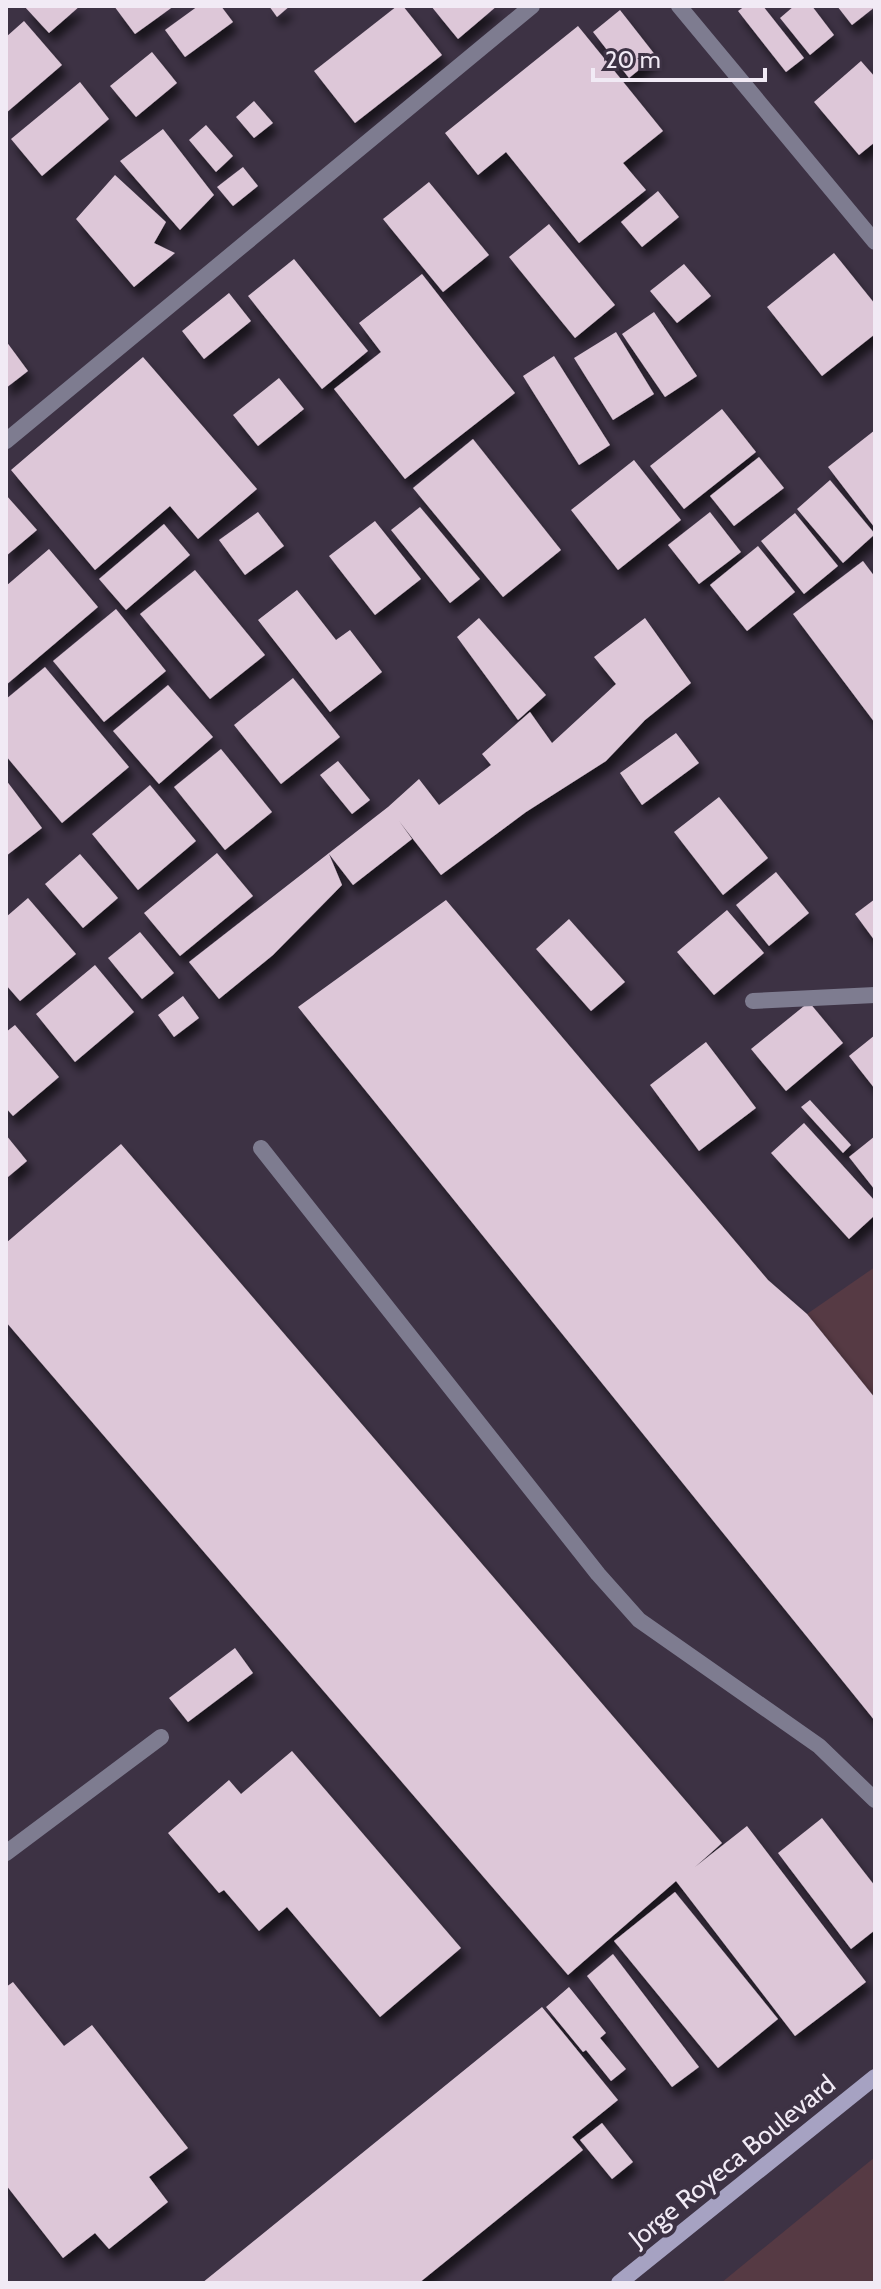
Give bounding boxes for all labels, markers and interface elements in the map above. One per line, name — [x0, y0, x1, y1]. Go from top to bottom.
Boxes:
scale bar — [593, 32, 765, 82]
text: 20 m — [605, 45, 661, 74]
street label: Jorge Royeca Boulevard — [622, 2068, 842, 2255]

